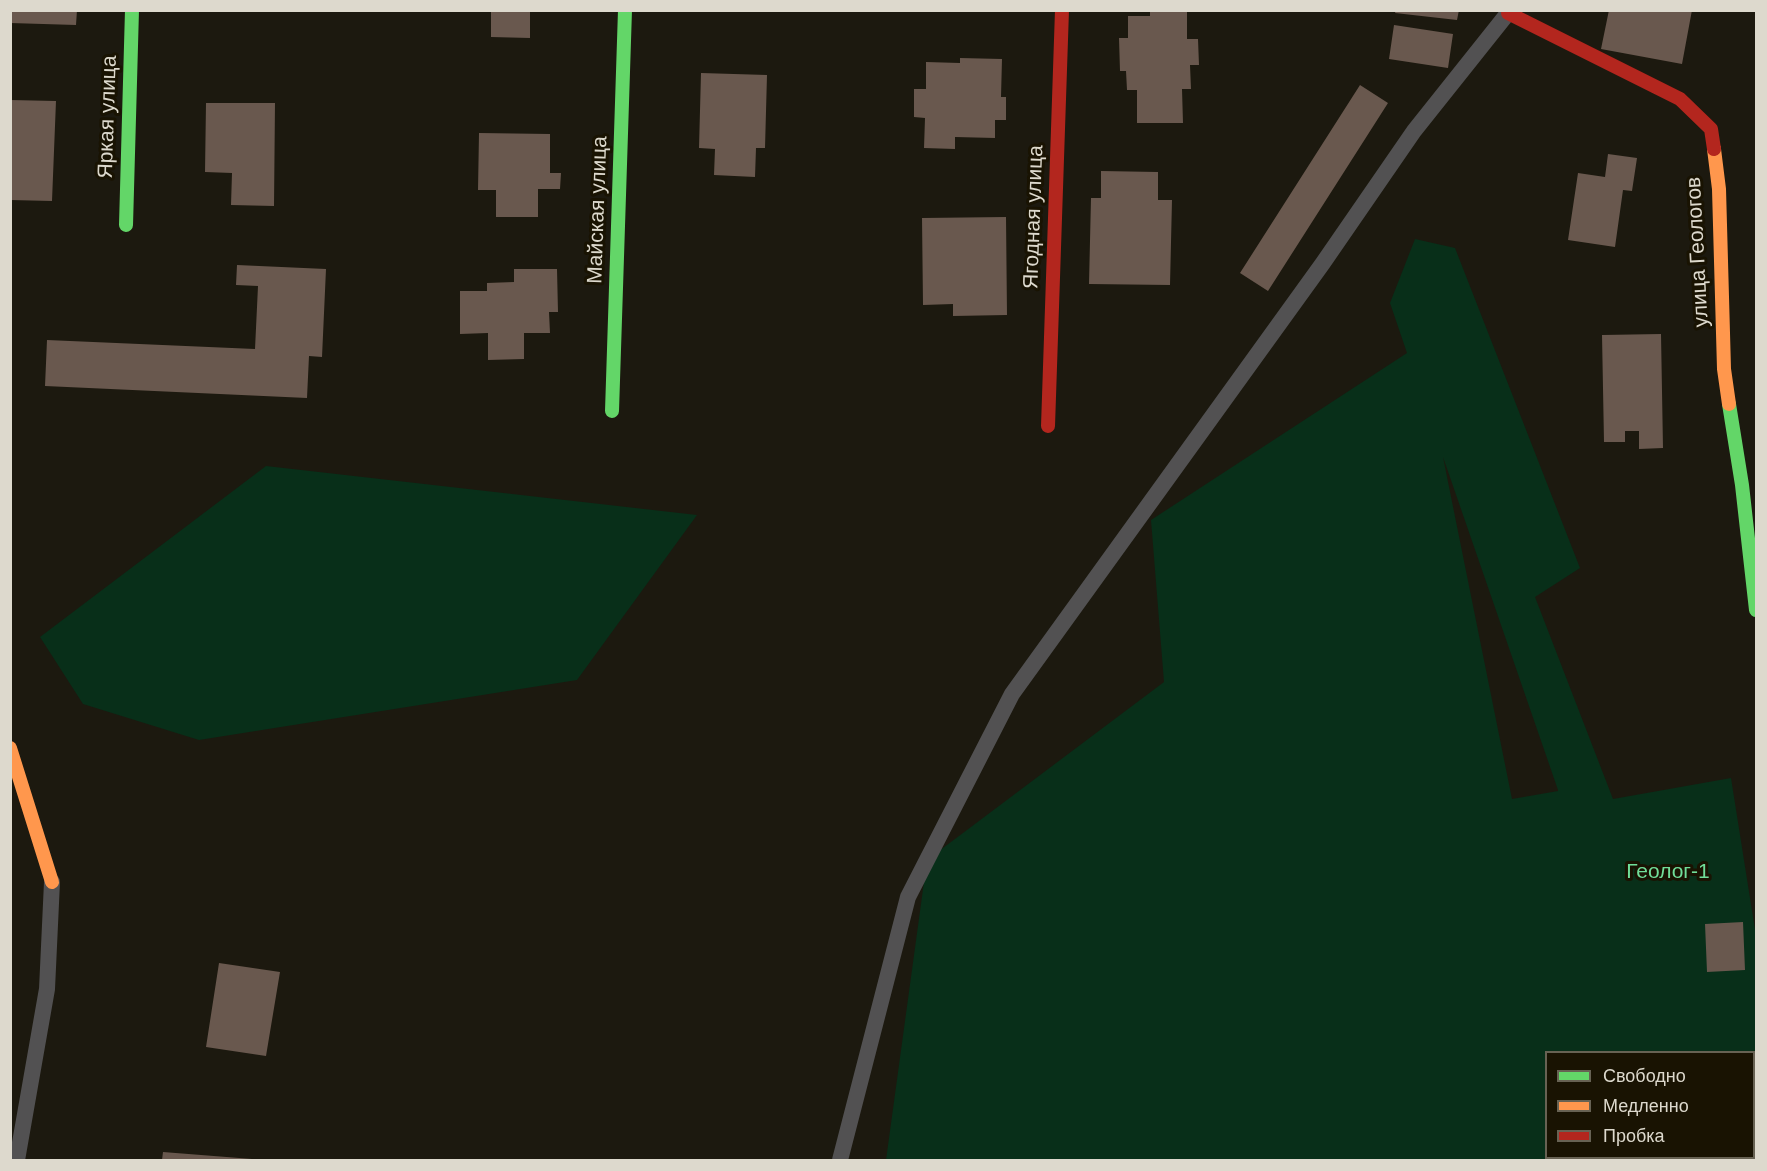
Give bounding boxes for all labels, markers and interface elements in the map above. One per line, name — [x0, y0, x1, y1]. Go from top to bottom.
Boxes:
street label: Яркая улица — [93, 55, 123, 179]
street label: Майская улица — [583, 136, 613, 284]
street label: Ягодная улица — [1019, 145, 1049, 289]
street label: улица Геологов — [1681, 176, 1715, 328]
park label: Геолог-1 — [1626, 859, 1710, 885]
legend — [1545, 1051, 1755, 1159]
text: Свободно — [1603, 1066, 1686, 1086]
text: Медленно — [1603, 1096, 1689, 1116]
text: Пробка — [1603, 1126, 1665, 1146]

